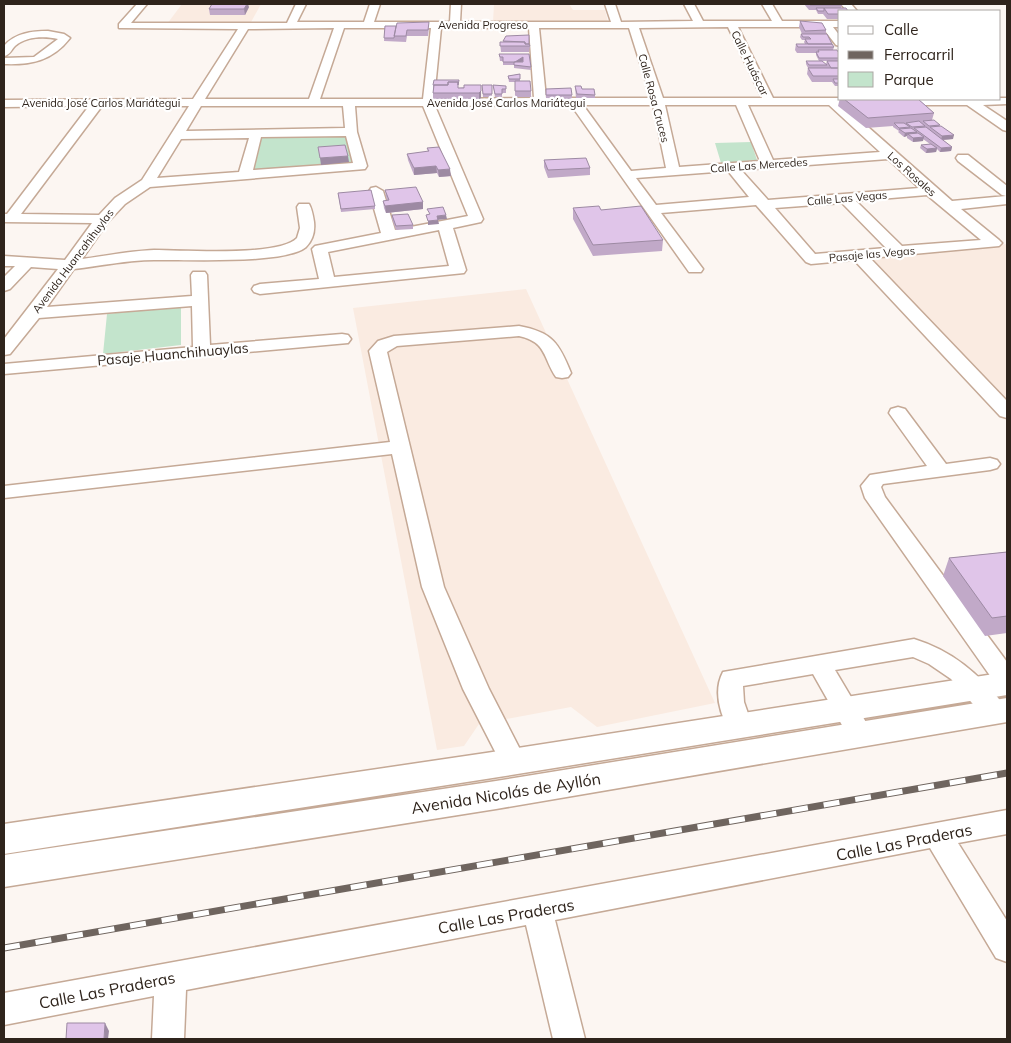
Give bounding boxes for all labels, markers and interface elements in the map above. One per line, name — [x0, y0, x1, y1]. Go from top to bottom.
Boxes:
legend — [838, 10, 1001, 100]
street label: Avenida Progreso — [438, 18, 528, 32]
text: Calle — [884, 20, 918, 39]
street label: Calle Huáscar — [728, 28, 772, 98]
text: Ferrocarril — [884, 45, 954, 64]
street label: Calle Rosa Cruces — [635, 52, 673, 144]
text: Parque — [884, 70, 934, 89]
street label: Avenida José Carlos Mariátegui — [22, 96, 180, 110]
street label: Avenida José Carlos Mariátegui — [427, 96, 585, 110]
street label: Los Rosales — [885, 149, 939, 199]
street label: Calle Las Mercedes — [710, 155, 808, 175]
street label: Calle Las Vegas — [806, 188, 888, 208]
street label: Avenida Huancahihuylas — [29, 206, 117, 316]
street label: Pasaje las Vegas — [828, 243, 916, 265]
street label: Pasaje Huanchihuaylas — [97, 338, 249, 370]
street label: Avenida Nicolás de Ayllón — [410, 768, 602, 818]
street label: Calle Las Praderas — [834, 819, 974, 865]
street label: Calle Las Praderas — [436, 894, 576, 938]
street label: Calle Las Praderas — [37, 967, 177, 1013]

